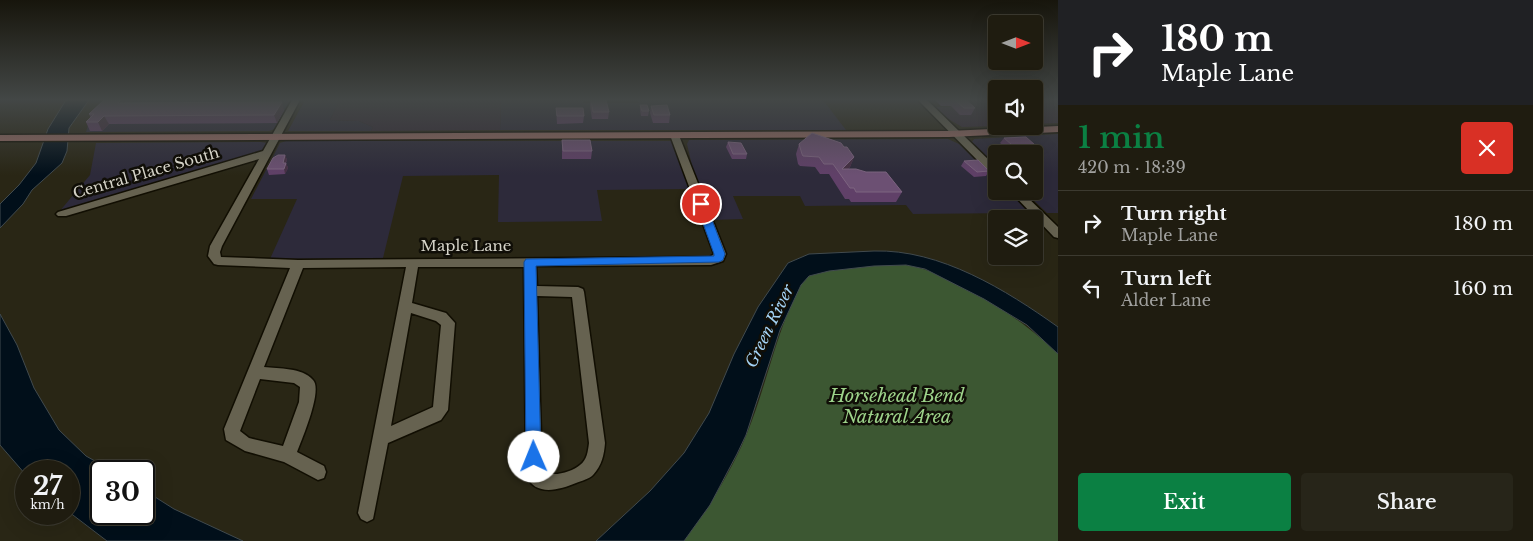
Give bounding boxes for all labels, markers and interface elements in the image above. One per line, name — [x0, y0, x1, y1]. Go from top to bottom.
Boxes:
north arrow — [988, 15, 1042, 70]
map controls — [988, 15, 1043, 265]
text: 180 m — [1161, 17, 1273, 60]
icon: right — [1078, 20, 1143, 85]
text: Maple Lane — [1161, 60, 1294, 87]
button: sound — [988, 80, 1043, 135]
text: 1 min — [1078, 119, 1164, 156]
button: close — [1461, 122, 1513, 174]
street label: Central Place South — [71, 143, 221, 202]
button: search — [988, 145, 1043, 200]
text: 420 m · 18:39 — [1078, 157, 1186, 177]
pin — [680, 183, 722, 225]
icon: arrive — [687, 190, 715, 218]
text: Turn right — [1121, 202, 1227, 225]
icon: right — [1078, 209, 1106, 237]
button: layers — [988, 210, 1043, 265]
text: 180 m — [1454, 212, 1513, 235]
text: Maple Lane — [1121, 225, 1218, 245]
street label: Maple Lane — [421, 236, 511, 255]
text: Turn left — [1121, 267, 1212, 290]
icon: left — [1078, 274, 1106, 302]
text: 160 m — [1453, 277, 1513, 300]
water label: Green River — [740, 281, 798, 371]
text: Alder Lane — [1121, 290, 1211, 310]
park label: Horsehead Bend Natural Area — [828, 385, 965, 428]
position arrow — [507, 430, 559, 482]
speed limit sign: 30 — [90, 460, 155, 525]
text: 27 — [33, 471, 62, 502]
button: Exit — [1078, 473, 1291, 531]
button: Share — [1301, 473, 1513, 531]
text: km/h — [30, 497, 65, 512]

